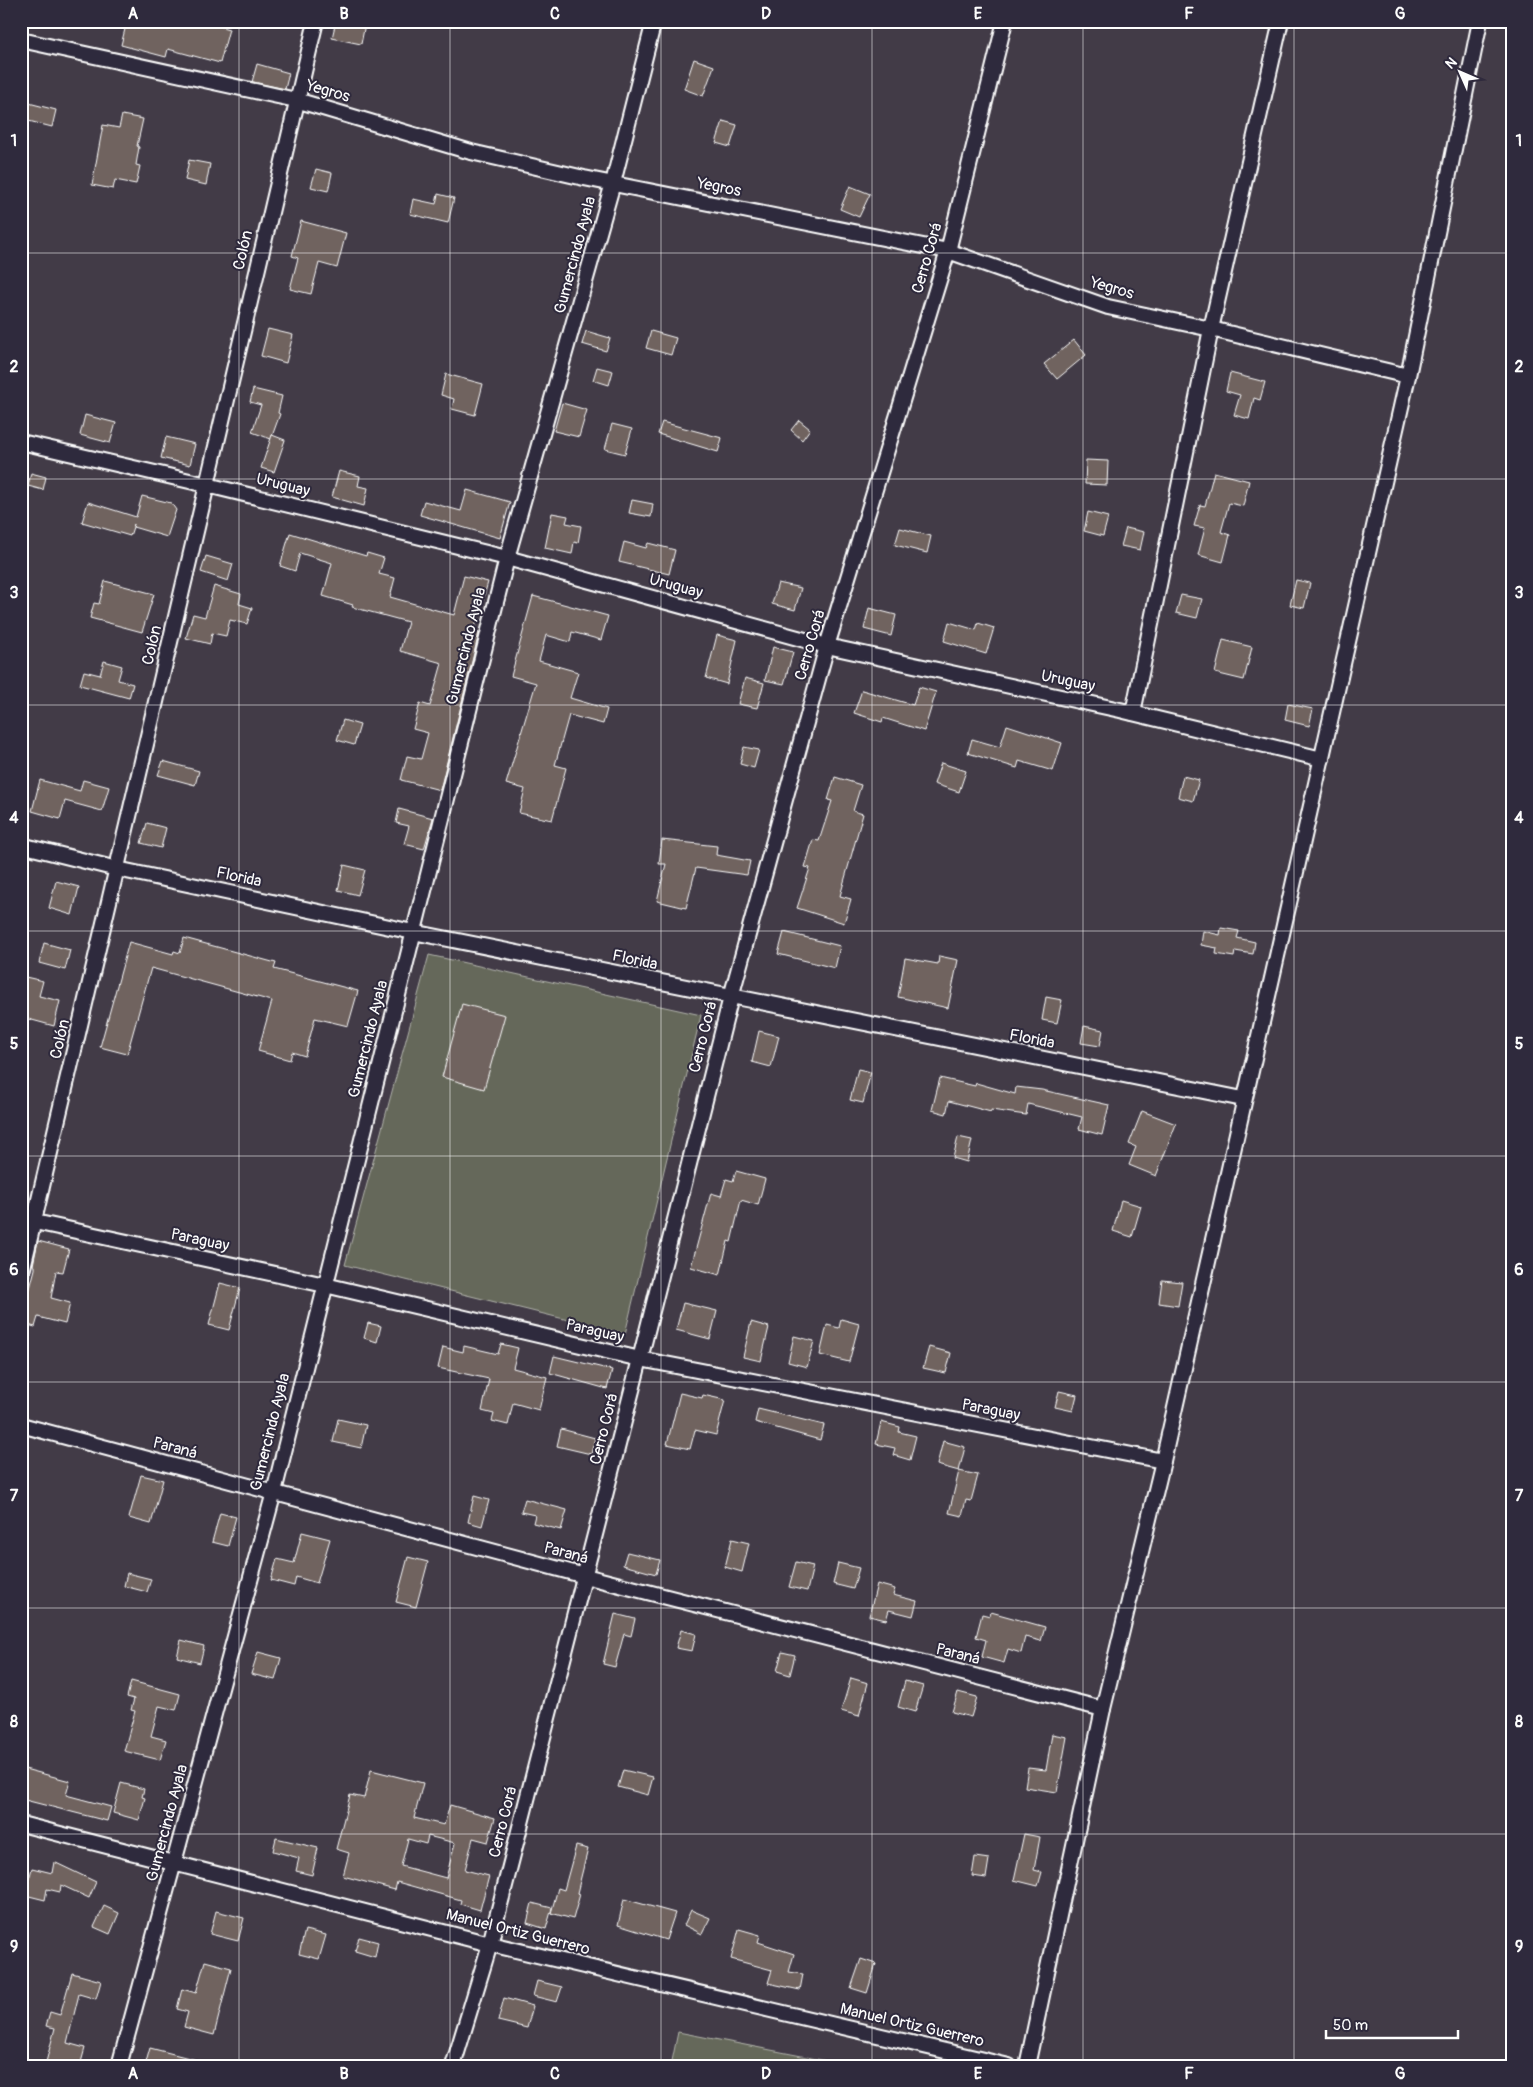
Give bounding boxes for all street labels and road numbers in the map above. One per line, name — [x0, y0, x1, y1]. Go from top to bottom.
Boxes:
street label: Yegros — [303, 75, 352, 107]
street label: Yegros — [694, 173, 743, 201]
street label: Gumercindo Ayala — [550, 194, 600, 316]
street label: Cerro Corá — [907, 220, 947, 296]
street label: Colón — [229, 228, 257, 272]
street label: Yegros — [1087, 272, 1136, 304]
street label: Uruguay — [254, 469, 312, 501]
street label: Uruguay — [647, 569, 705, 603]
street label: Gumercindo Ayala — [442, 585, 490, 707]
street label: Cerro Corá — [790, 607, 830, 683]
street label: Colón — [138, 623, 166, 667]
street label: Uruguay — [1039, 666, 1097, 697]
street label: Florida — [214, 862, 264, 892]
street label: Florida — [610, 945, 660, 975]
street label: Gumercindo Ayala — [344, 978, 392, 1100]
street label: Cerro Corá — [685, 999, 721, 1075]
street label: Colón — [46, 1017, 74, 1061]
street label: Florida — [1008, 1025, 1056, 1053]
street label: Paraguay — [169, 1224, 231, 1256]
street label: Paraguay — [564, 1315, 626, 1347]
street label: Gumercindo Ayala — [246, 1371, 294, 1493]
street label: Cerro Corá — [586, 1391, 622, 1467]
street label: Paraguay — [960, 1395, 1022, 1425]
street label: Paraná — [151, 1433, 199, 1463]
street label: Paraná — [542, 1538, 590, 1568]
street label: Paraná — [934, 1639, 982, 1669]
street label: Gumercindo Ayala — [142, 1762, 192, 1884]
street label: Cerro Corá — [485, 1784, 521, 1860]
street label: Manuel Ortiz Guerrero — [444, 1904, 592, 1960]
street label: Manuel Ortiz Guerrero — [838, 1999, 986, 2051]

